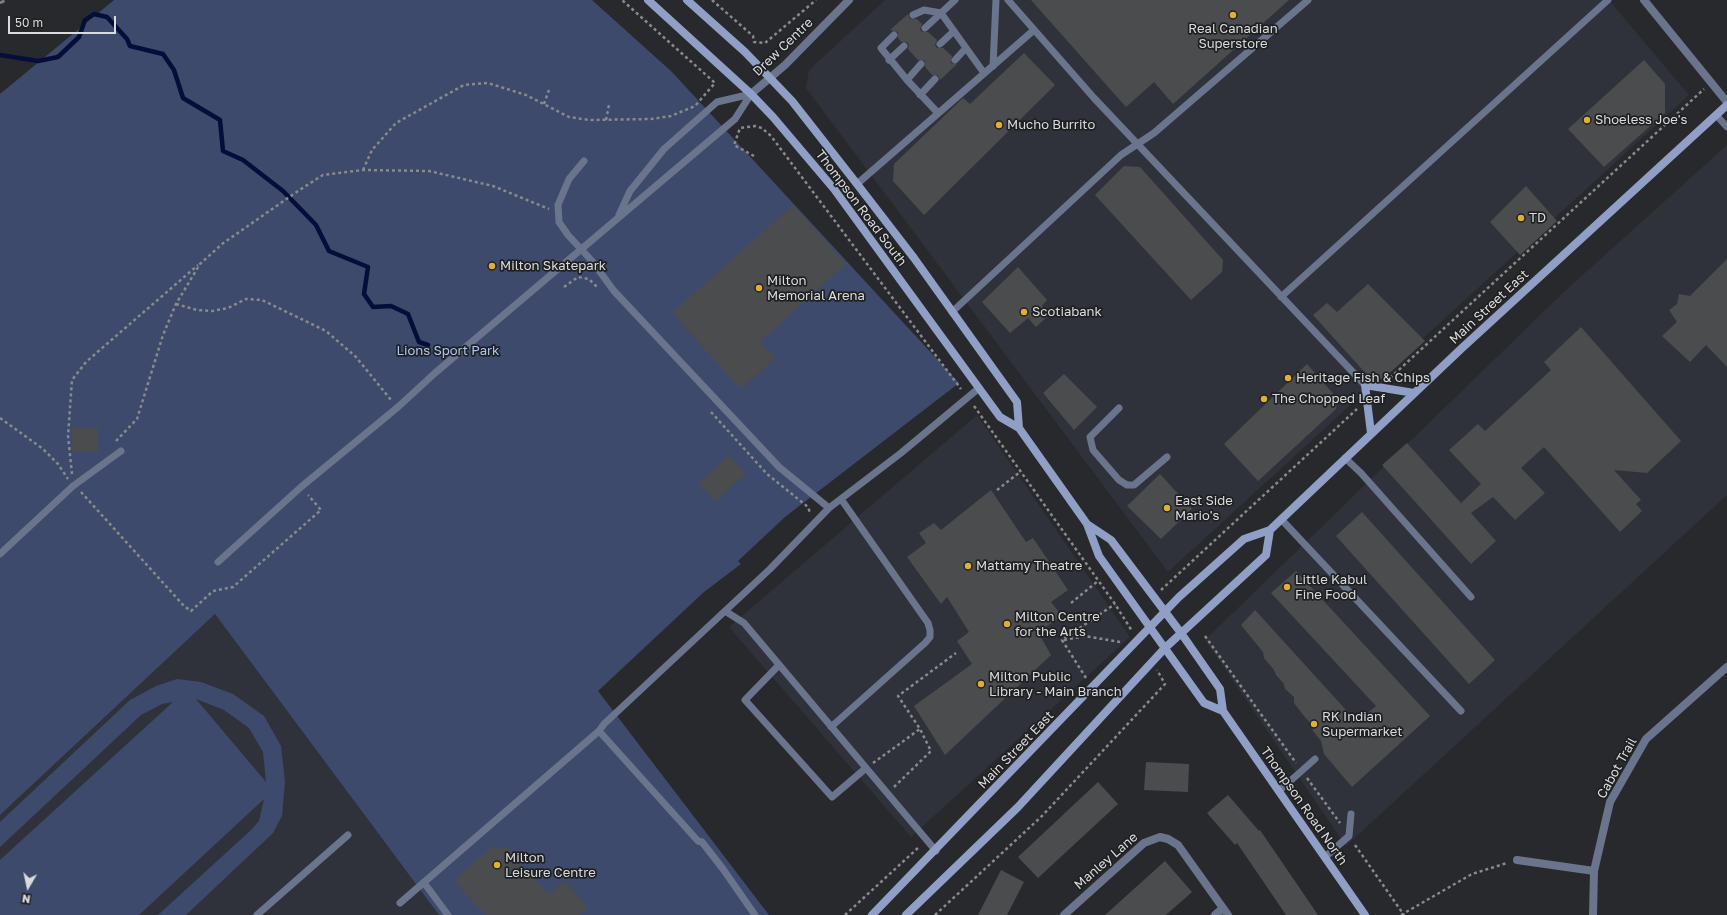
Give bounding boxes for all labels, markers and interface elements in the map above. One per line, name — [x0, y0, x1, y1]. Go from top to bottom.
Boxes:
scale bar — [10, 8, 118, 34]
marker: Real Canadian Superstore — [1228, 10, 1238, 20]
text: 50 m — [15, 15, 43, 30]
street label: Drew Centre — [750, 15, 816, 79]
place label: Real Canadian Superstore — [1188, 21, 1278, 52]
place label: Shoeless Joe's — [1595, 112, 1687, 128]
marker: Shoeless Joe's — [1582, 115, 1592, 125]
place label: Mucho Burrito — [1007, 117, 1095, 133]
marker: Mucho Burrito — [994, 120, 1004, 130]
street label: Thompson Road South — [812, 147, 910, 269]
place label: TD — [1529, 210, 1546, 226]
marker: TD — [1516, 213, 1526, 223]
place label: Milton Skatepark — [500, 258, 606, 274]
marker: Milton Skatepark — [487, 261, 497, 271]
street label: Main Street East — [1446, 266, 1532, 348]
place label: Milton Memorial Arena — [767, 273, 865, 304]
marker: Milton Memorial Arena — [754, 283, 764, 293]
place label: Scotiabank — [1032, 304, 1102, 320]
marker: Scotiabank — [1019, 307, 1029, 317]
park label: Lions Sport Park — [397, 343, 499, 359]
place label: Heritage Fish & Chips — [1296, 370, 1430, 386]
marker: Heritage Fish & Chips — [1283, 373, 1293, 383]
place label: The Chopped Leaf — [1272, 391, 1385, 407]
marker: The Chopped Leaf — [1259, 394, 1269, 404]
place label: East Side Mario's — [1175, 493, 1233, 524]
marker: East Side Mario's — [1162, 503, 1172, 513]
place label: Mattamy Theatre — [976, 558, 1082, 574]
marker: Mattamy Theatre — [963, 561, 973, 571]
place label: Little Kabul Fine Food — [1295, 572, 1367, 603]
marker: Little Kabul Fine Food — [1282, 582, 1292, 592]
place label: Milton Centre for the Arts — [1015, 609, 1100, 640]
marker: Milton Centre for the Arts — [1002, 619, 1012, 629]
place label: Milton Public Library - Main Branch — [989, 669, 1122, 700]
marker: Milton Public Library - Main Branch — [976, 679, 986, 689]
street label: Main Street East — [975, 708, 1057, 792]
place label: RK Indian Supermarket — [1322, 709, 1403, 740]
marker: RK Indian Supermarket — [1309, 719, 1319, 729]
street label: Cabot Trail — [1594, 735, 1640, 801]
street label: Thompson Road North — [1257, 744, 1351, 868]
street label: Manley Lane — [1071, 829, 1141, 893]
place label: Milton Leisure Centre — [505, 850, 596, 881]
marker: Milton Leisure Centre — [492, 860, 502, 870]
north arrow — [8, 867, 48, 907]
text: N — [21, 892, 31, 906]

